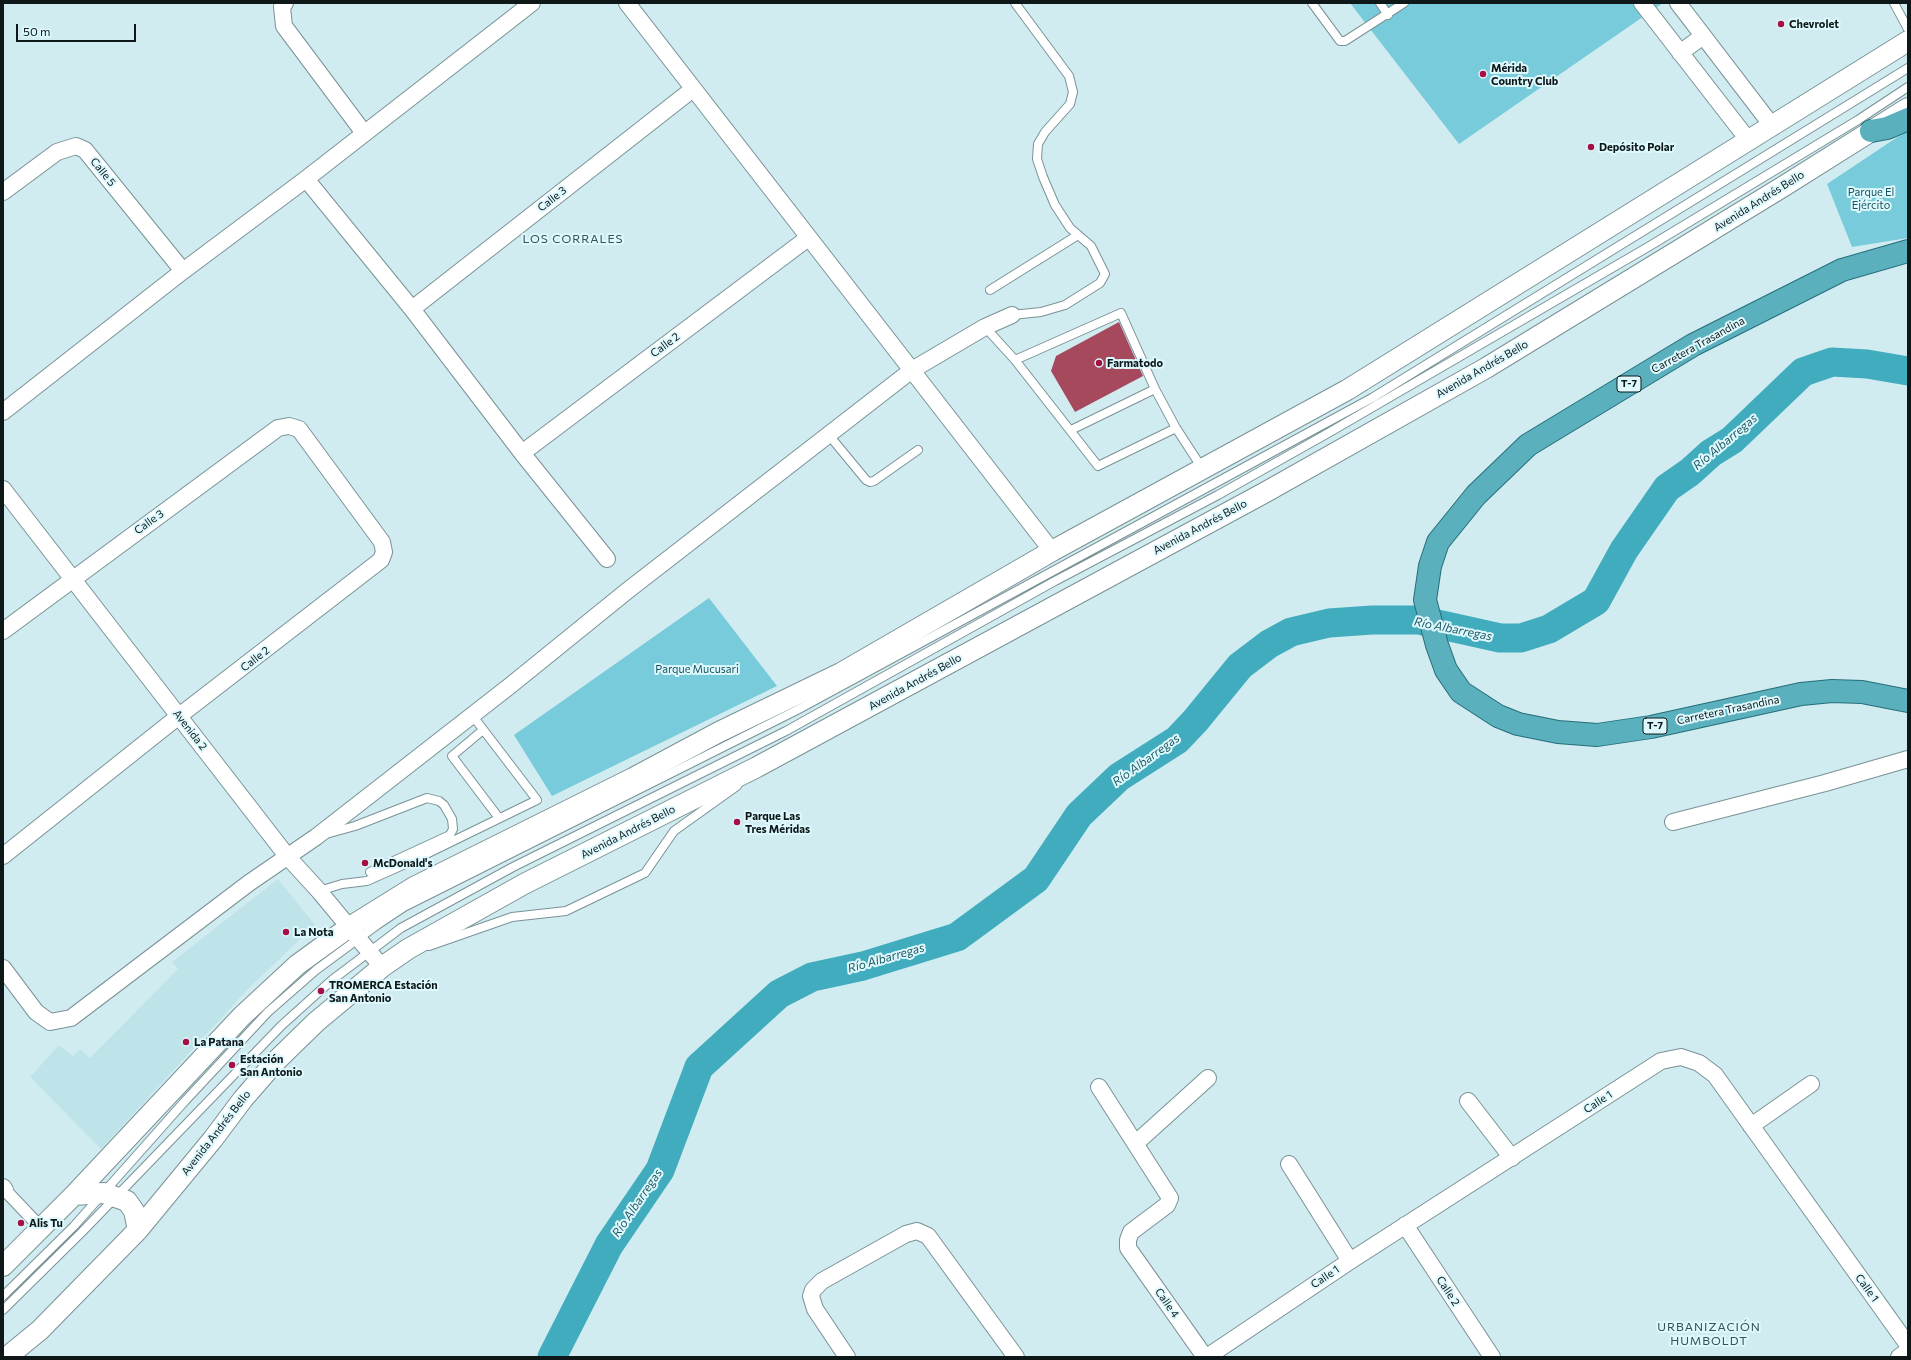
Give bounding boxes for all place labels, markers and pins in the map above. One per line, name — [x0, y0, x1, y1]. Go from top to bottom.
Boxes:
place label: Chevrolet — [1789, 17, 1839, 31]
marker: Chevrolet — [1776, 19, 1786, 29]
place label: Mérida Country Club — [1491, 61, 1558, 87]
marker: Mérida Country Club — [1478, 69, 1488, 79]
place label: Depósito Polar — [1599, 140, 1674, 154]
marker: Depósito Polar — [1586, 142, 1596, 152]
place label: Farmatodo — [1107, 356, 1163, 370]
marker: Farmatodo — [1094, 358, 1104, 368]
place label: Parque Las Tres Méridas — [745, 809, 810, 835]
marker: Parque Las Tres Méridas — [732, 817, 742, 827]
place label: McDonald's — [373, 856, 433, 870]
marker: McDonald's — [360, 858, 370, 868]
place label: La Nota — [294, 925, 334, 939]
marker: La Nota — [281, 927, 291, 937]
place label: TROMERCA Estación San Antonio — [329, 978, 438, 1004]
marker: TROMERCA Estación San Antonio — [316, 986, 326, 996]
place label: La Patana — [194, 1035, 244, 1049]
marker: La Patana — [181, 1037, 191, 1047]
place label: Estación San Antonio — [240, 1052, 302, 1078]
marker: Estación San Antonio — [227, 1060, 237, 1070]
place label: Alis Tu — [29, 1216, 63, 1230]
marker: Alis Tu — [16, 1218, 26, 1228]

